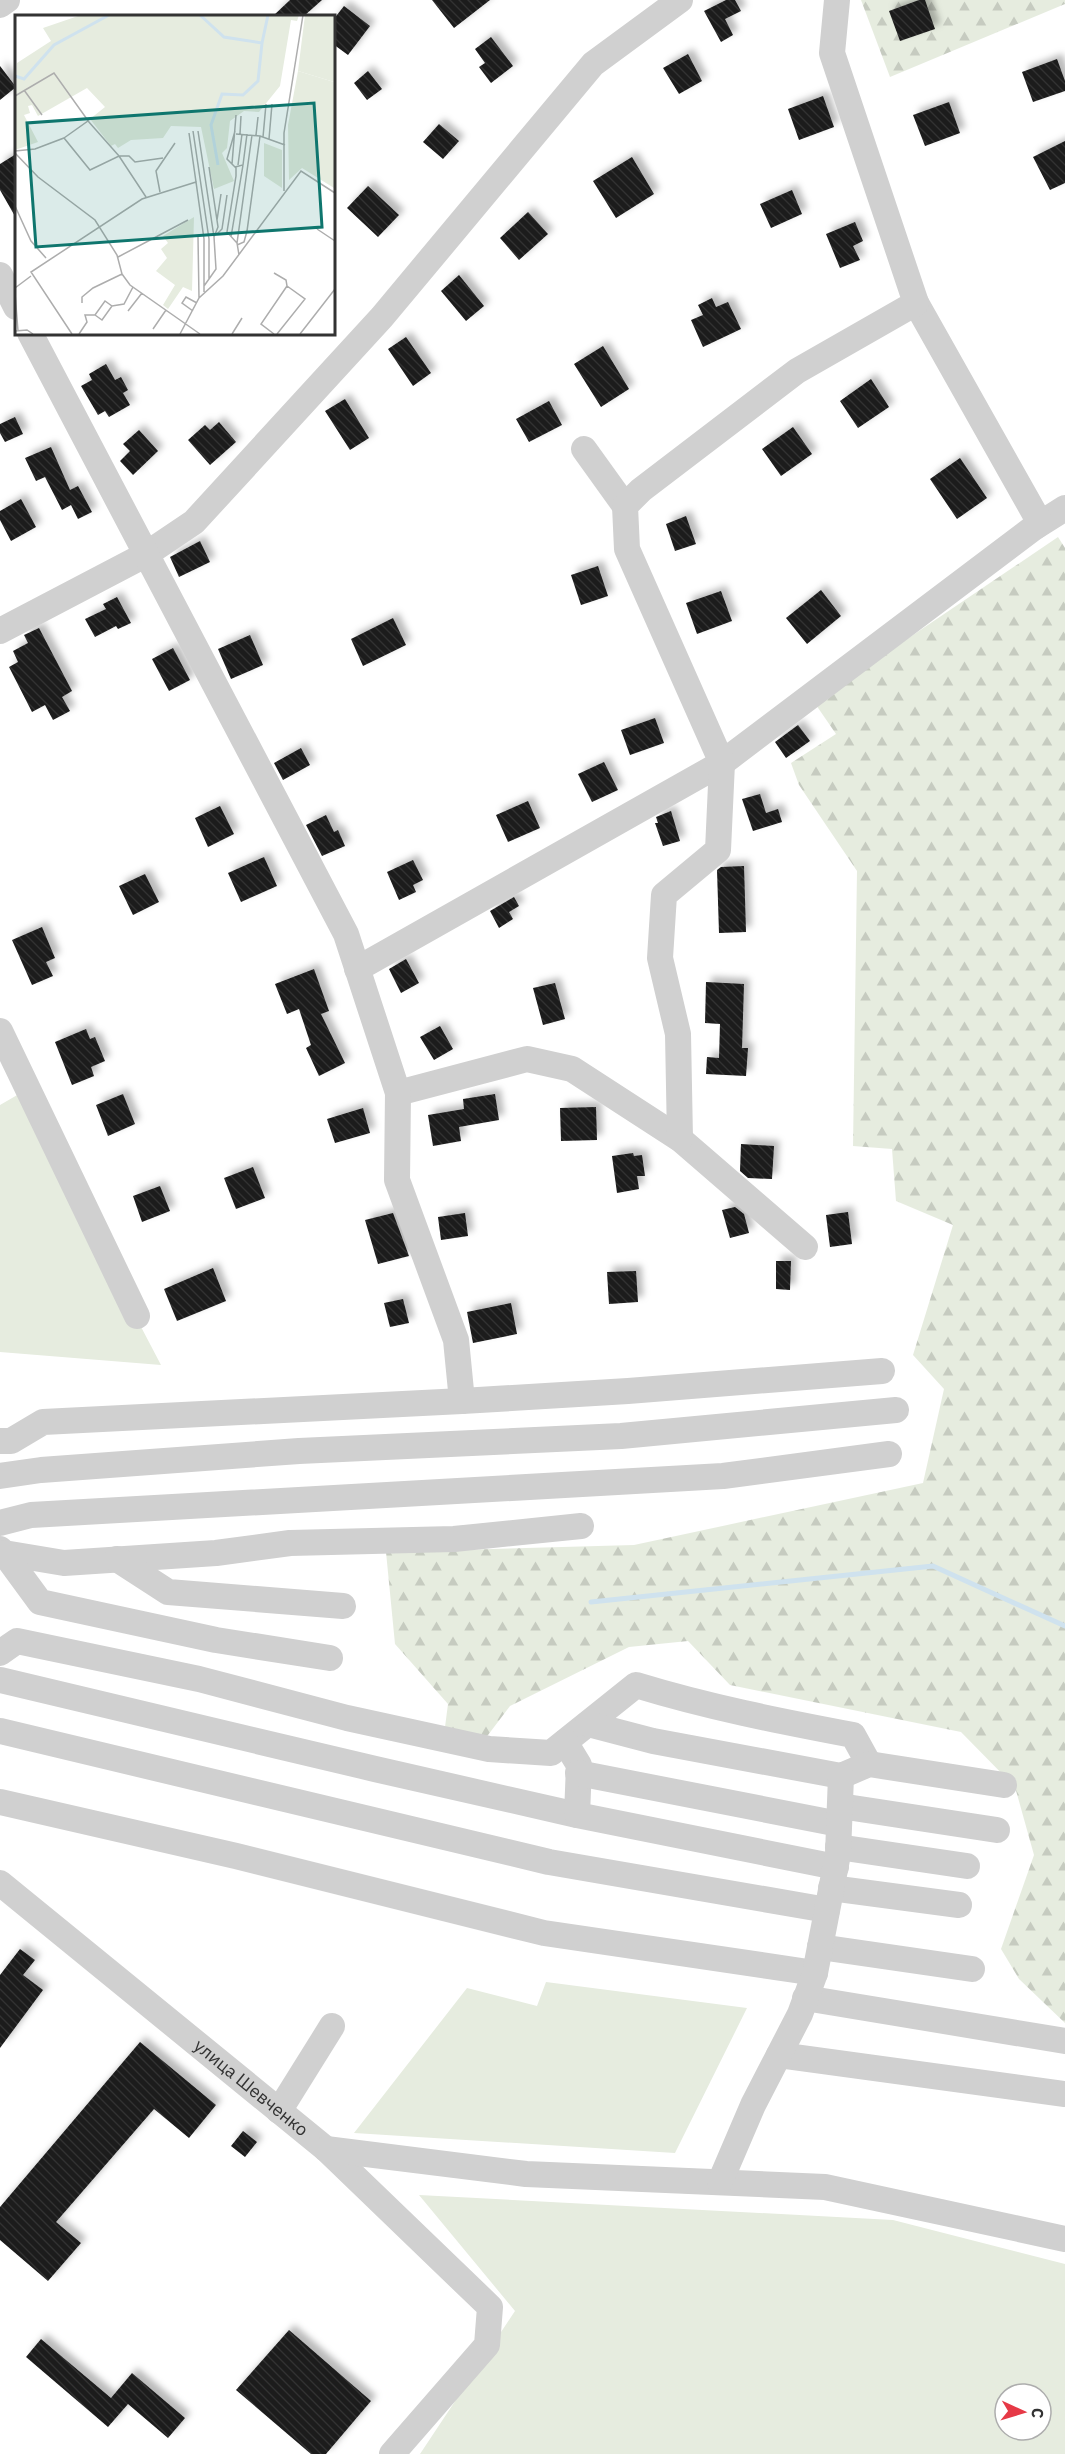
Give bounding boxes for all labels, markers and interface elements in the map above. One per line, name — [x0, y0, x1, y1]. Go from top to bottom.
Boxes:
inset map — [15, 15, 334, 334]
street label: улица Шевченко — [189, 2034, 313, 2141]
north arrow — [993, 2382, 1053, 2442]
text: С — [1028, 2407, 1048, 2419]

